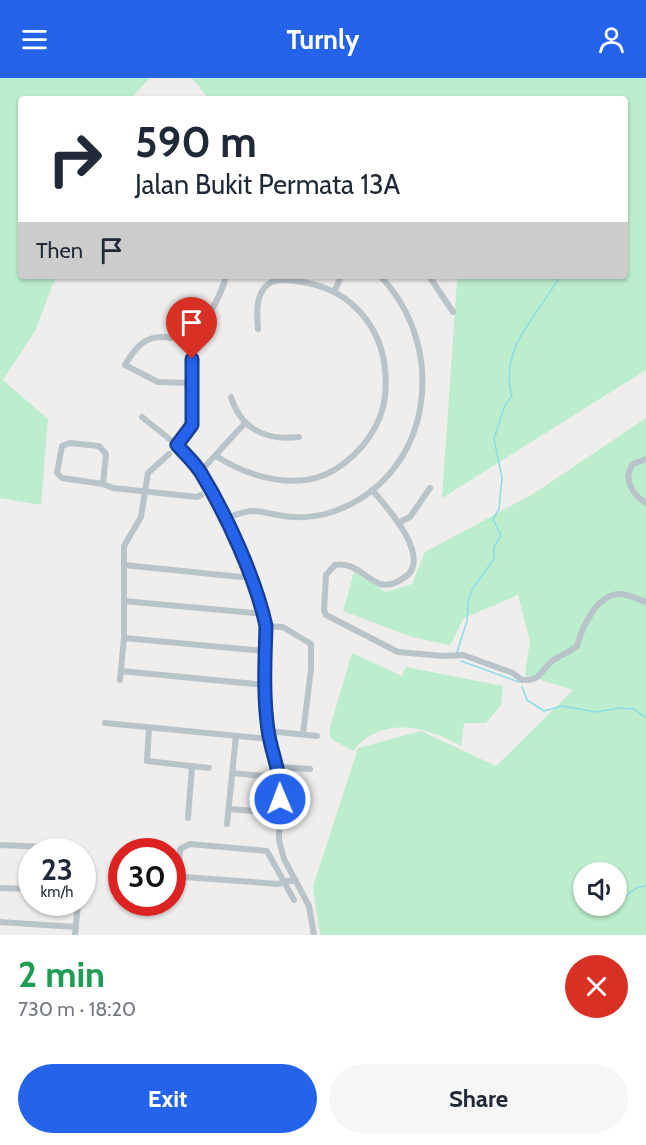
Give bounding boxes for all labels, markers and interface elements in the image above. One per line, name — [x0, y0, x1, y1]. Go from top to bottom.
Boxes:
icon: menu — [18, 23, 51, 56]
text: Turnly — [287, 23, 359, 56]
icon: person — [595, 23, 628, 56]
text: 590 m — [135, 116, 257, 168]
icon: right — [36, 120, 114, 198]
text: Jalan Bukit Permata 13A — [135, 168, 400, 201]
icon: arrive — [95, 234, 128, 267]
text: Then — [36, 237, 83, 264]
pin — [166, 297, 217, 359]
icon: arrive — [175, 306, 208, 339]
position arrow — [248, 767, 312, 831]
speed limit sign: 30 — [108, 838, 186, 916]
text: 23 — [41, 851, 73, 888]
map controls — [573, 862, 627, 916]
button: sound — [573, 862, 627, 916]
text: km/h — [41, 883, 73, 901]
text: 2 min — [18, 952, 105, 996]
button: close — [565, 955, 628, 1018]
text: 730 m · 18:20 — [18, 997, 136, 1021]
button: Exit — [18, 1064, 317, 1133]
button: Share — [329, 1064, 628, 1133]

